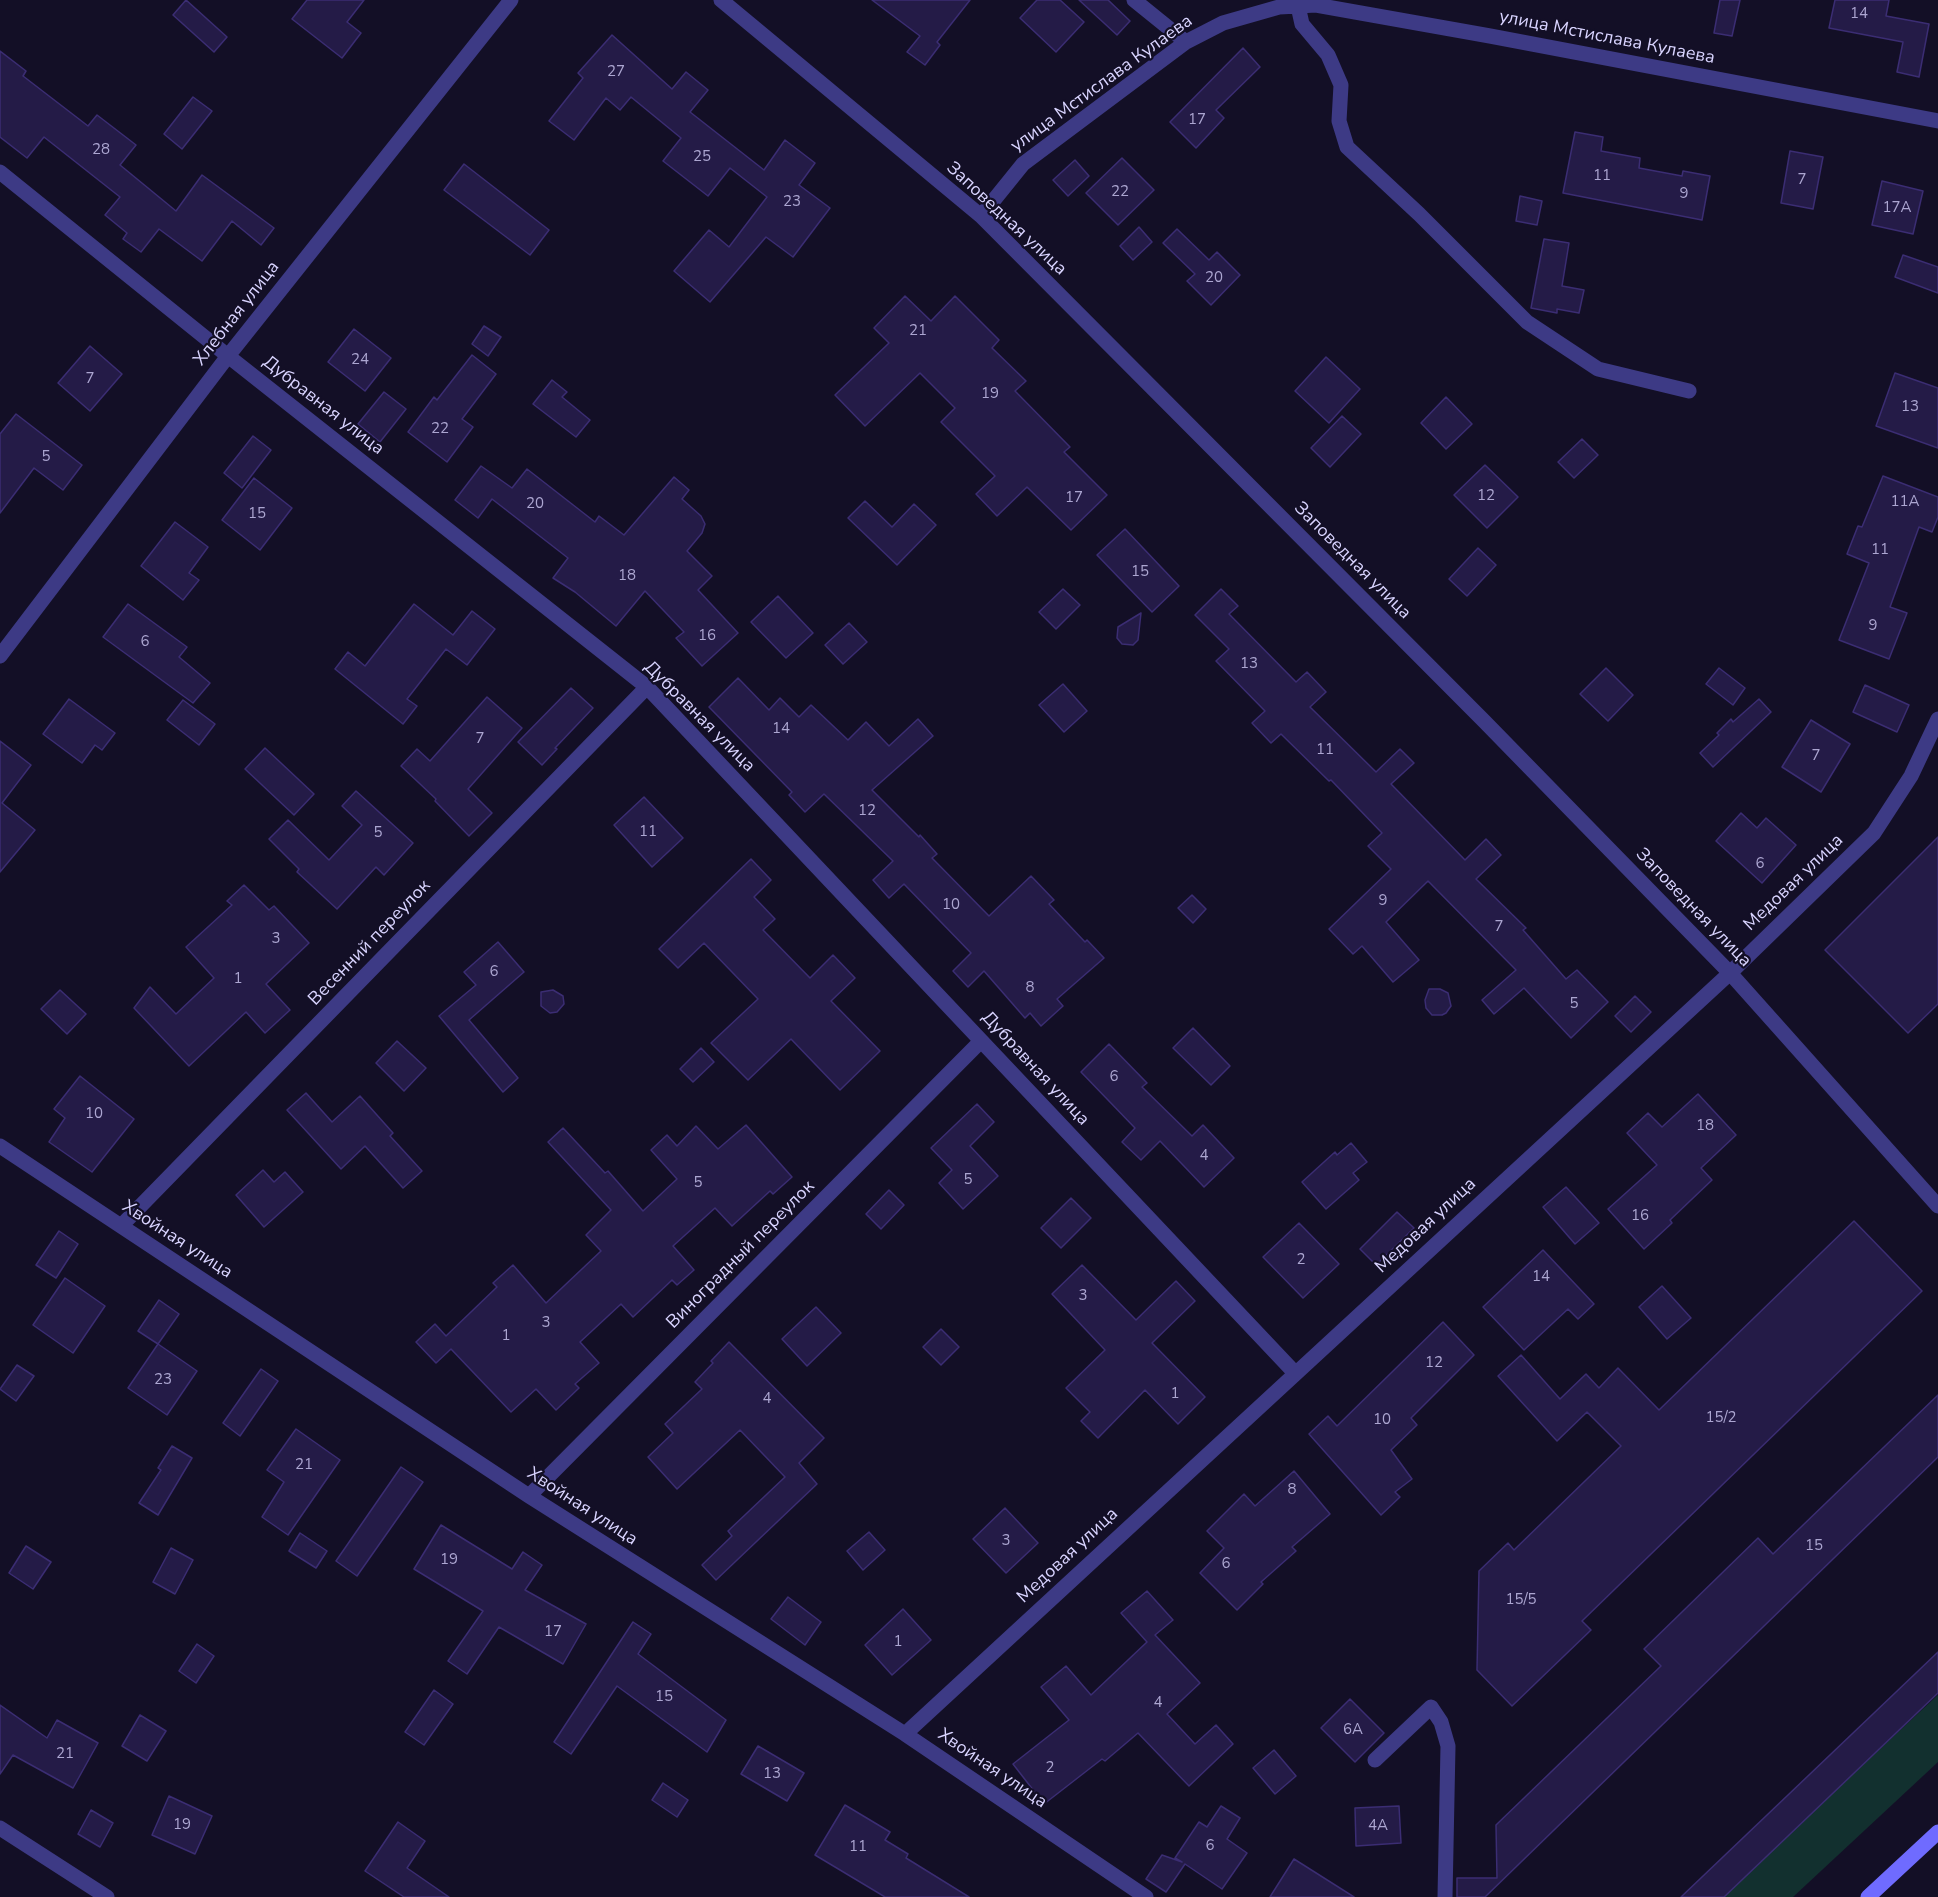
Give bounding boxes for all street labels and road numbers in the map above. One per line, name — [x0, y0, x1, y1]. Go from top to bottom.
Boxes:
street label: улица Мстислава Кулаева — [1497, 6, 1717, 70]
street label: улица Мстислава Кулаева — [1007, 11, 1197, 157]
street label: Заповедная улица — [941, 158, 1071, 280]
street label: Хлебная улица — [189, 257, 285, 371]
street label: Дубравная улица — [258, 352, 388, 460]
street label: Заповедная улица — [1289, 498, 1415, 624]
street label: Дубравная улица — [639, 657, 759, 777]
street label: Медовая улица — [1740, 830, 1848, 936]
street label: Заповедная улица — [1631, 844, 1755, 972]
street label: Весенний переулок — [304, 876, 436, 1010]
street label: Дубравная улица — [977, 1007, 1093, 1131]
street label: Медовая улица — [1371, 1174, 1481, 1278]
street label: Виноградный переулок — [662, 1176, 820, 1334]
street label: Хвойная улица — [118, 1196, 236, 1284]
street label: Хвойная улица — [523, 1463, 641, 1551]
street label: Медовая улица — [1013, 1504, 1123, 1608]
street label: Хвойная улица — [933, 1725, 1051, 1813]

